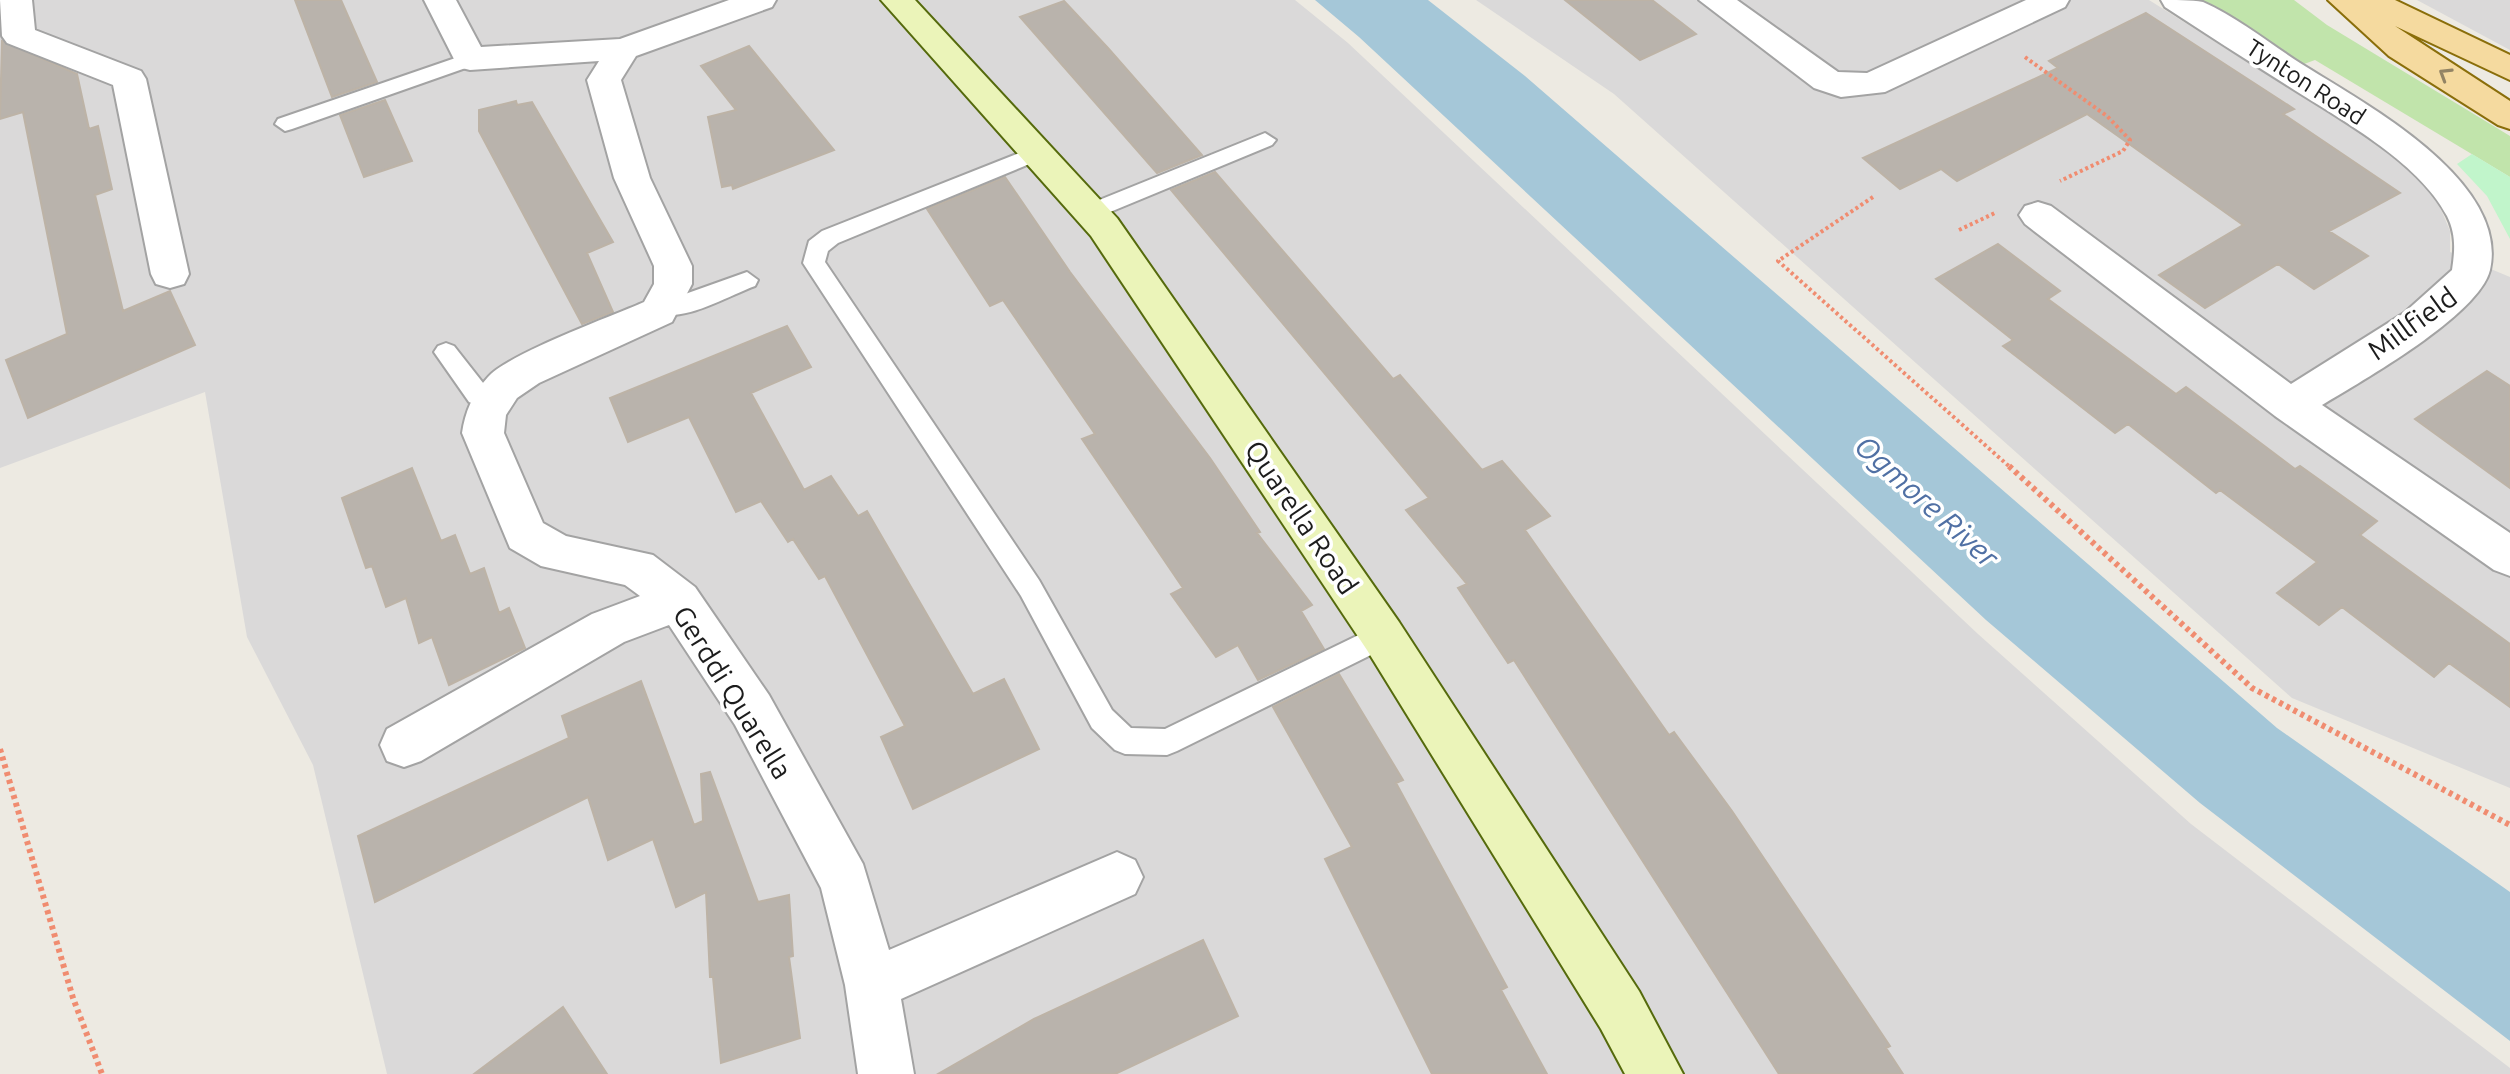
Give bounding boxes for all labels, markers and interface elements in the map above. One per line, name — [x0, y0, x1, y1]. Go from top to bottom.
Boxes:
street label: Tynton Road — [2242, 34, 2370, 130]
one-way arrow — [2439, 69, 2453, 84]
street label: Millfield — [2361, 280, 2463, 366]
water label: Ogmore River — [1849, 428, 2007, 575]
street label: Quarella Road — [1239, 434, 1365, 600]
street label: Gerddi Quarella — [667, 600, 799, 784]

